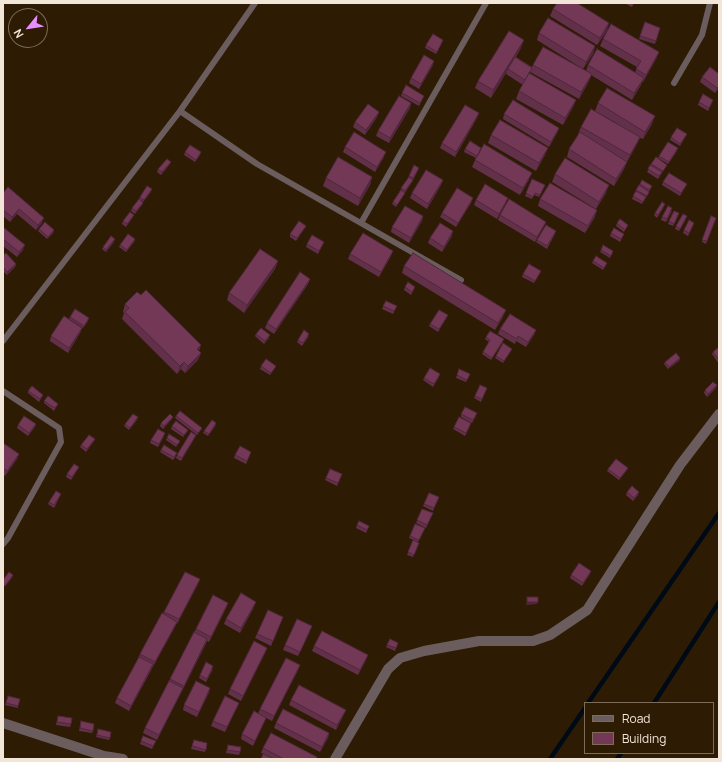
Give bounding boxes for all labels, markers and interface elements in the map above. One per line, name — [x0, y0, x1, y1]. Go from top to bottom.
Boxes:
north arrow — [8, 8, 48, 48]
text: N — [10, 27, 27, 41]
legend — [584, 702, 714, 754]
text: Road — [622, 710, 650, 727]
text: Building — [622, 730, 666, 747]

